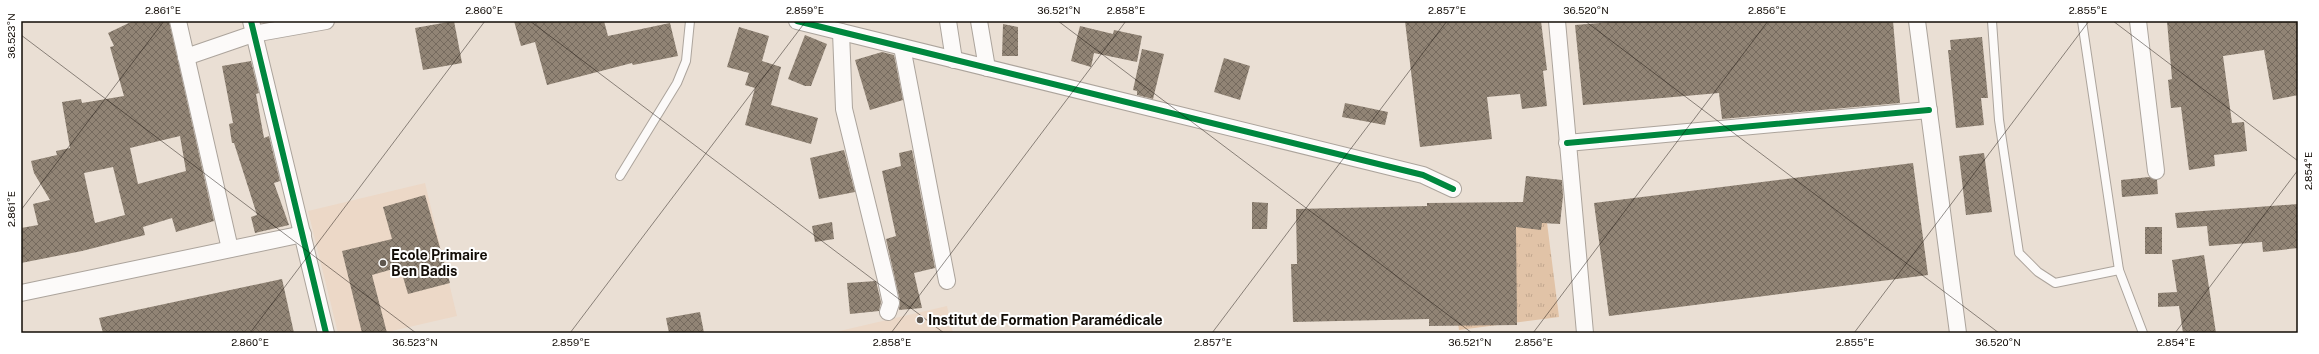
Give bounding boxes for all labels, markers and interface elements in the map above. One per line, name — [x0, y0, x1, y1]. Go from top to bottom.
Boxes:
text: 2.861°E — [145, 4, 181, 16]
text: 2.860°E — [465, 4, 503, 16]
text: 2.859°E — [786, 4, 824, 16]
text: 36.521°N — [1037, 4, 1081, 16]
text: 2.858°E — [1107, 4, 1145, 16]
text: 2.857°E — [1428, 4, 1466, 16]
text: 36.520°N — [1563, 4, 1609, 16]
text: 2.856°E — [1748, 4, 1786, 16]
text: 2.855°E — [2069, 4, 2107, 16]
text: 36.523°N — [5, 13, 17, 59]
text: 2.854°E — [2302, 152, 2314, 190]
text: 2.861°E — [5, 191, 17, 227]
place label: Ecole Primaire Ben Badis — [391, 247, 488, 279]
marker: Ecole Primaire Ben Badis — [378, 258, 388, 268]
place label: Institut de Formation Paramédicale — [928, 312, 1163, 328]
marker: Institut de Formation Paramédicale — [915, 315, 925, 325]
text: 2.860°E — [231, 336, 269, 348]
text: 36.523°N — [392, 336, 438, 348]
text: 2.859°E — [552, 336, 590, 348]
text: 2.858°E — [873, 336, 911, 348]
text: 2.857°E — [1194, 336, 1232, 348]
text: 36.521°N — [1448, 336, 1492, 348]
text: 2.856°E — [1515, 336, 1553, 348]
text: 2.855°E — [1836, 336, 1874, 348]
text: 36.520°N — [1975, 336, 2021, 348]
text: 2.854°E — [2157, 336, 2195, 348]

